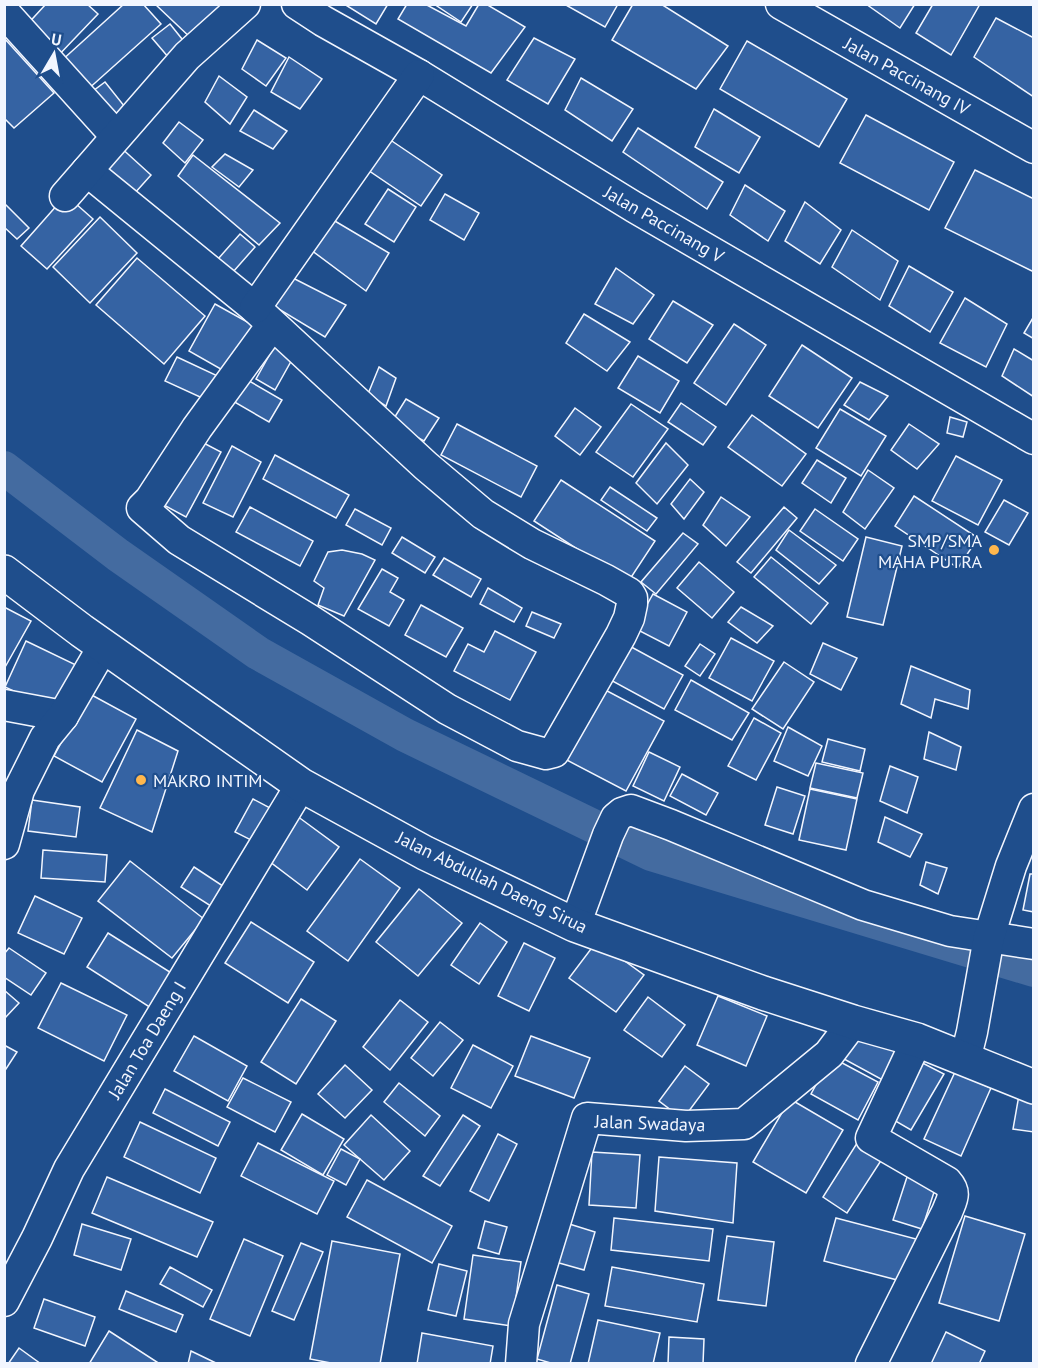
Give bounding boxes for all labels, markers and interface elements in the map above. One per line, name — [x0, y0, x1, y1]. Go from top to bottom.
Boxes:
north arrow — [24, 24, 84, 84]
text: U — [50, 29, 63, 50]
street label: Jalan Paccinang IV — [839, 31, 975, 121]
street label: Jalan Paccinang V — [599, 180, 729, 268]
place label: SMP/SMA MAHA PUTRA — [878, 529, 982, 573]
marker: SMP/SMA MAHA PUTRA — [987, 543, 1001, 557]
place label: MAKRO INTIM — [153, 769, 263, 792]
marker: MAKRO INTIM — [134, 773, 148, 787]
street label: Jalan Abdullah Daeng Sirua — [392, 825, 591, 938]
street label: Jalan Toa Daeng I — [102, 977, 191, 1104]
street label: Jalan Swadaya — [593, 1110, 706, 1136]

